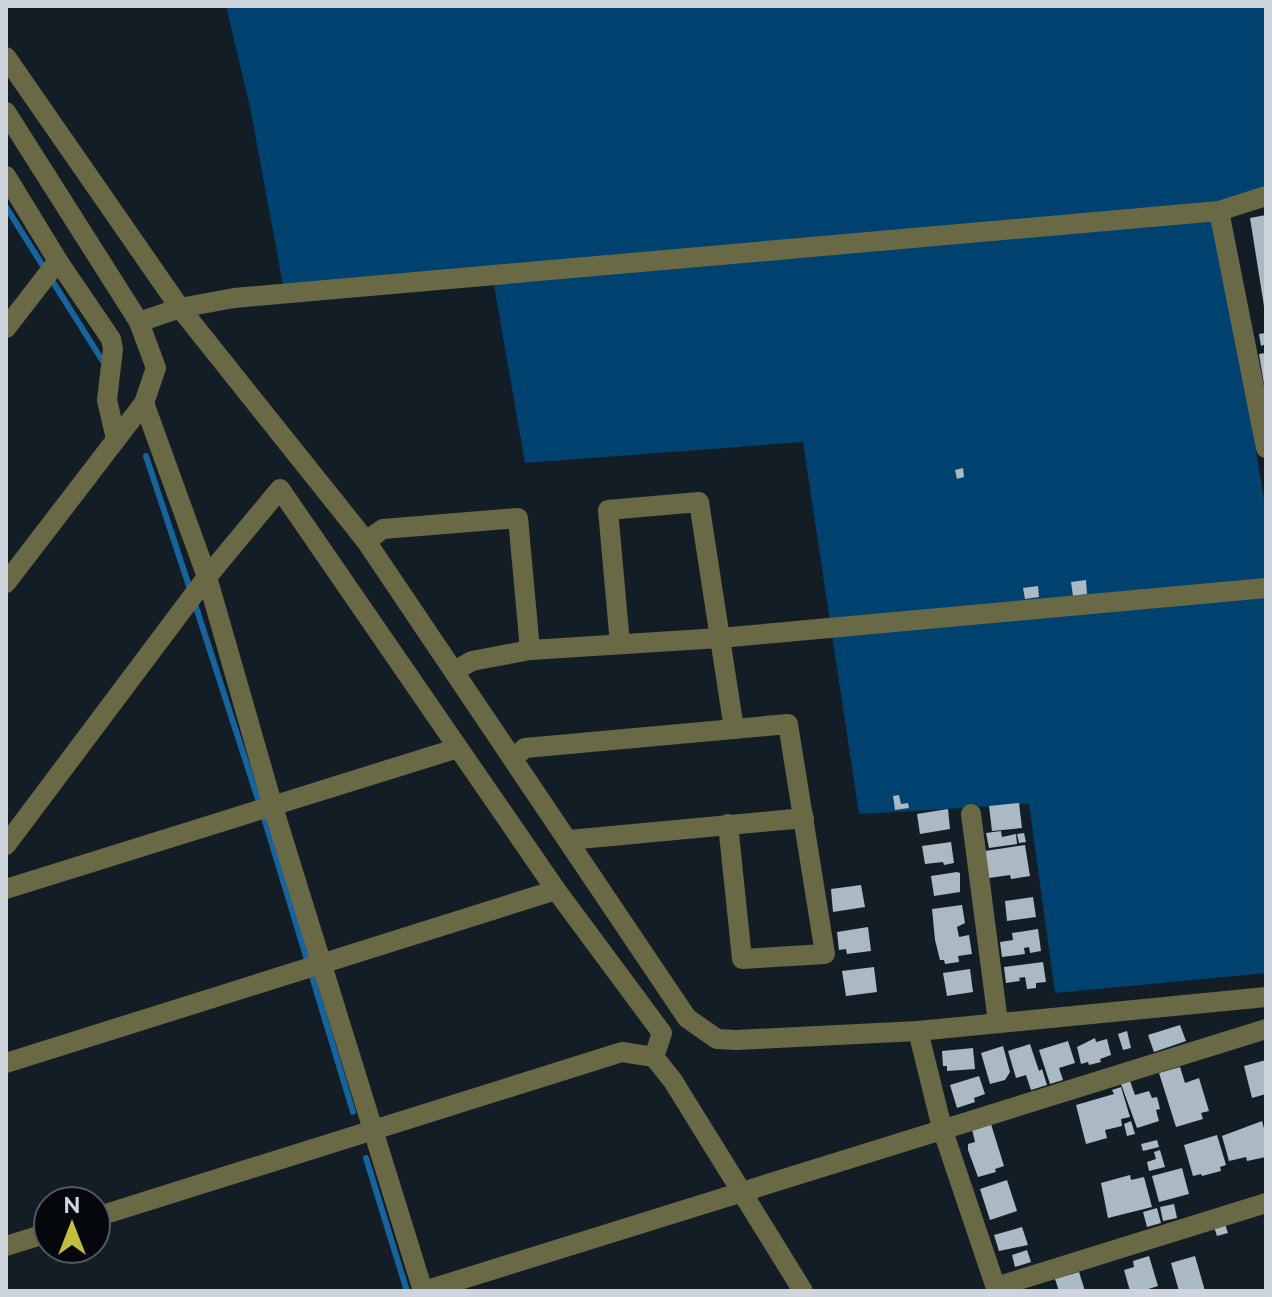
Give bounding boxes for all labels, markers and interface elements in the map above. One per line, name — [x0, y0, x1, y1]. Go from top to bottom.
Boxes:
north arrow — [32, 1185, 112, 1265]
text: N — [64, 1192, 80, 1218]

